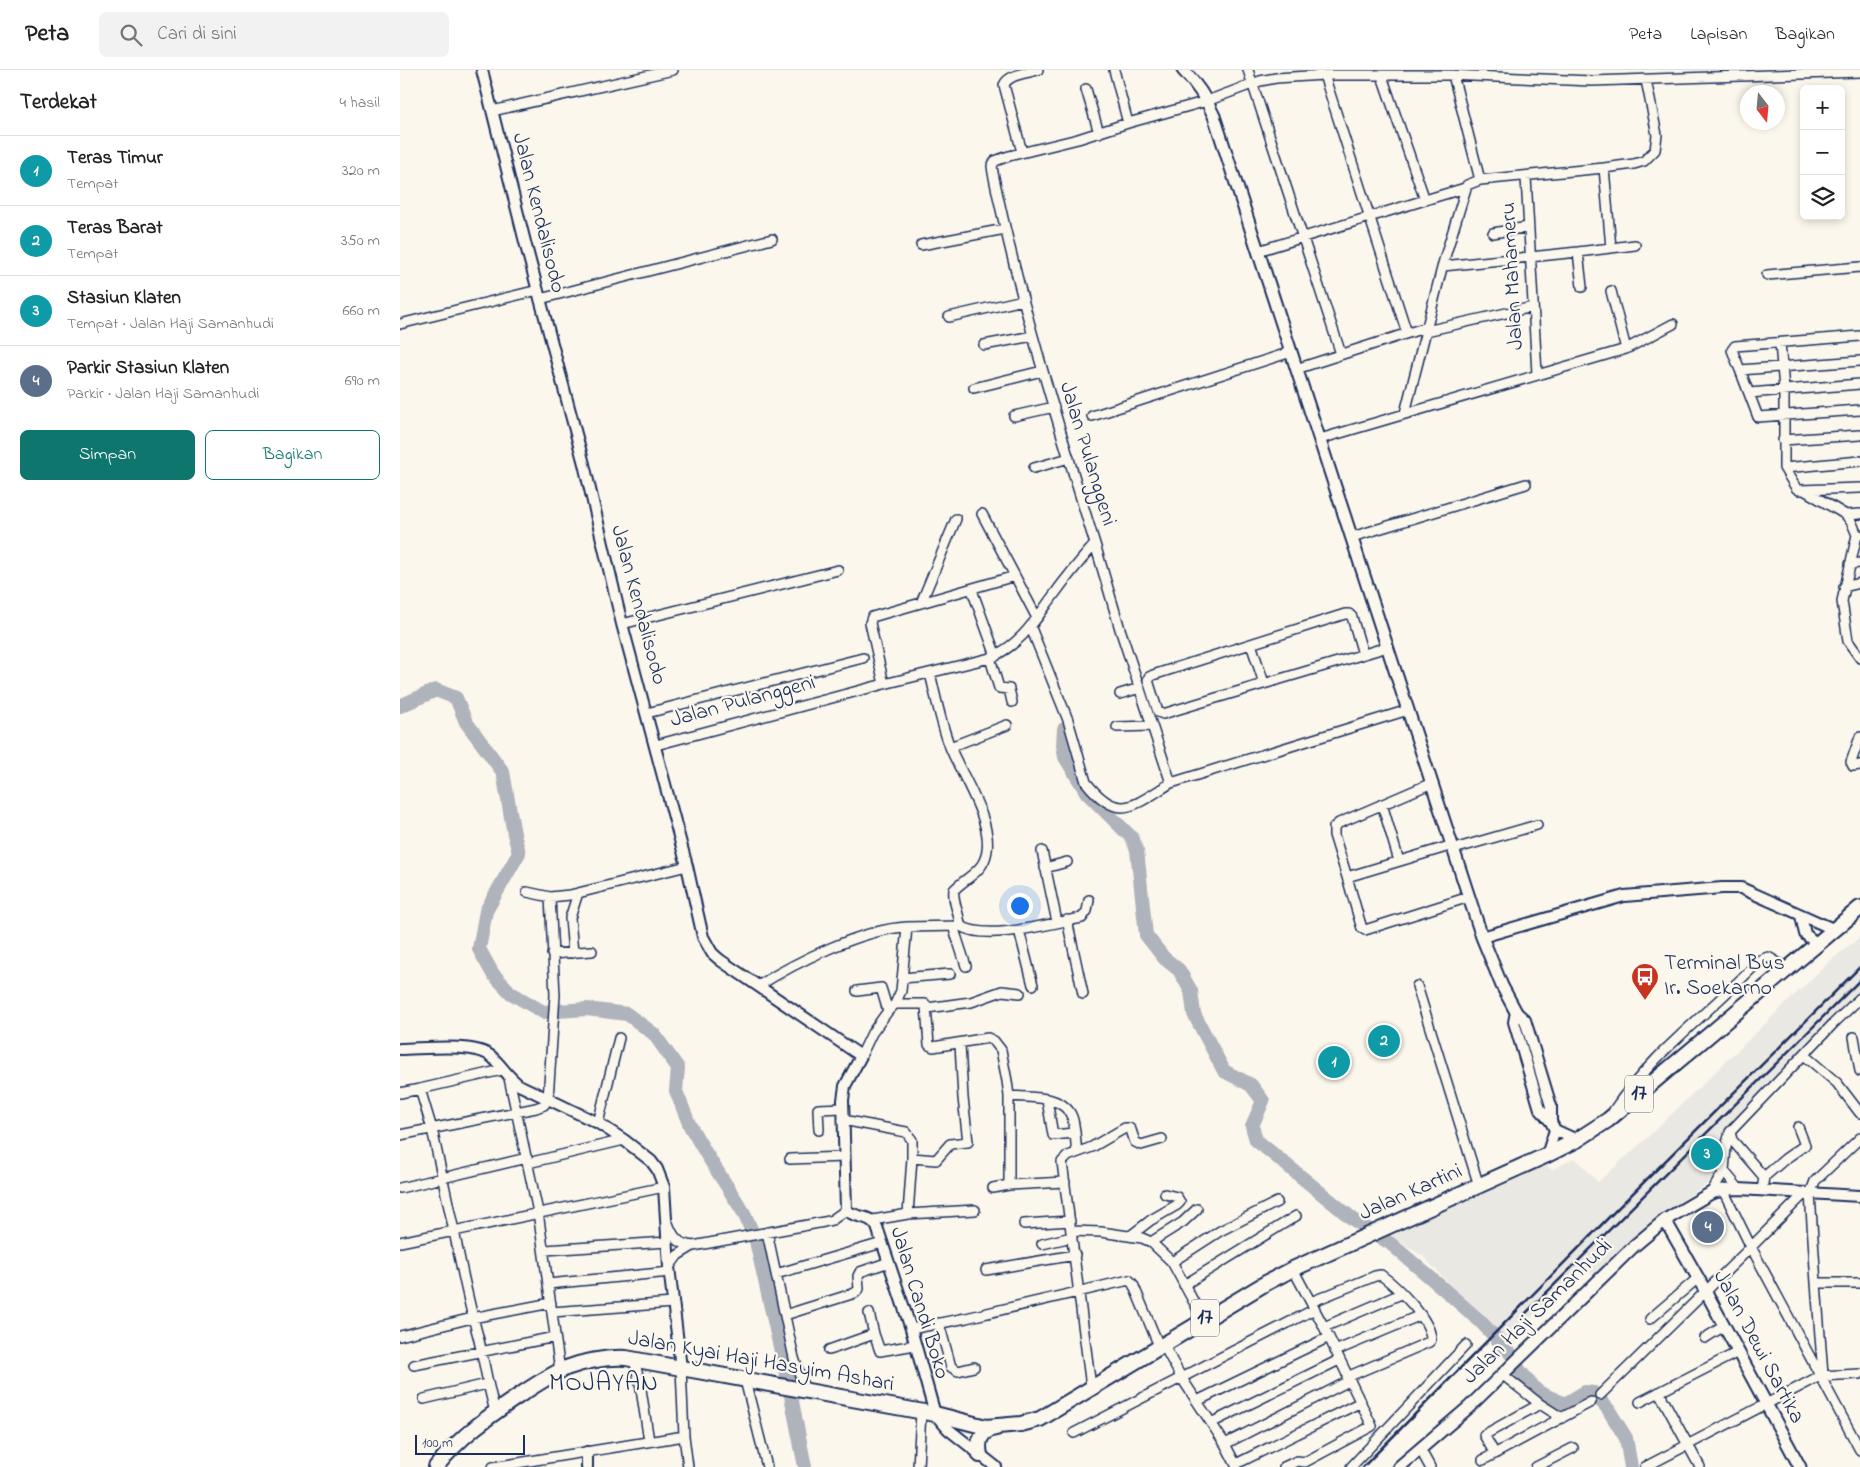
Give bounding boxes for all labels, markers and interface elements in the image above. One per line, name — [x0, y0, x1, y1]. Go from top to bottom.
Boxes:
search box — [99, 12, 449, 57]
text: Peta — [25, 17, 69, 52]
icon: search — [117, 21, 145, 49]
text: Cari di sini — [157, 21, 237, 48]
text: Peta — [1629, 22, 1662, 48]
text: Lapisan — [1690, 22, 1747, 48]
text: Bagikan — [1775, 22, 1835, 48]
north arrow — [1740, 85, 1785, 130]
map controls — [1800, 85, 1845, 220]
button: + — [1800, 85, 1845, 130]
text: Terdekat — [20, 88, 97, 118]
text: 4 hasil — [339, 91, 380, 115]
street label: Jalan Kendalisodo — [503, 129, 573, 297]
button: − — [1800, 130, 1845, 175]
text: Teras Timur — [67, 145, 163, 172]
text: 1 — [33, 159, 39, 183]
text: 320 m — [342, 159, 380, 183]
text: Tempat — [67, 172, 118, 196]
button: layers — [1800, 175, 1845, 220]
street label: Jalan Mahameru — [1493, 201, 1533, 351]
text: Teras Barat — [67, 215, 163, 242]
text: 2 — [32, 229, 40, 253]
text: 350 m — [341, 229, 380, 253]
text: Tempat — [67, 242, 118, 266]
text: Stasiun Klaten — [67, 285, 181, 312]
text: 3 — [33, 299, 39, 323]
text: 660 m — [343, 299, 380, 323]
text: Tempat · Jalan Haji Samanhudi — [67, 312, 274, 336]
text: Parkir Stasiun Klaten — [67, 355, 229, 382]
text: 4 — [33, 369, 39, 393]
text: 690 m — [345, 369, 380, 393]
street label: Jalan Pulanggeni — [1049, 378, 1124, 530]
text: Parkir · Jalan Haji Samanhudi — [67, 382, 259, 406]
button: Simpan — [20, 430, 195, 480]
button: Bagikan — [205, 430, 380, 480]
street label: Jalan Kendalisodo — [601, 522, 675, 688]
street label: Jalan Pulanggeni — [667, 667, 820, 738]
your location — [1007, 893, 1033, 919]
place label: Terminal Bus Ir. Soekarno — [1664, 948, 1785, 1005]
bus stop icon: Terminal Bus Ir. Soekarno — [1630, 962, 1660, 1001]
pin: 2 — [1368, 1022, 1400, 1060]
pin: 1 — [1318, 1043, 1350, 1081]
road number: 17 — [1625, 1076, 1653, 1112]
pin: 3 — [1691, 1135, 1723, 1173]
street label: Jalan Kartini — [1354, 1156, 1468, 1230]
pin: 4 — [1692, 1208, 1724, 1246]
street label: Jalan Candi Boko — [881, 1223, 957, 1383]
street label: Jalan Haji Samanhudi — [1456, 1232, 1620, 1392]
street label: Jalan Dewi Sartika — [1704, 1264, 1812, 1430]
road number: 17 — [1191, 1300, 1219, 1336]
street label: Jalan Kyai Haji Hasyim Ashari — [625, 1323, 897, 1402]
district label: MOJAYAN — [549, 1366, 659, 1402]
scale bar — [415, 1432, 525, 1455]
text: 100 m — [422, 1433, 453, 1454]

